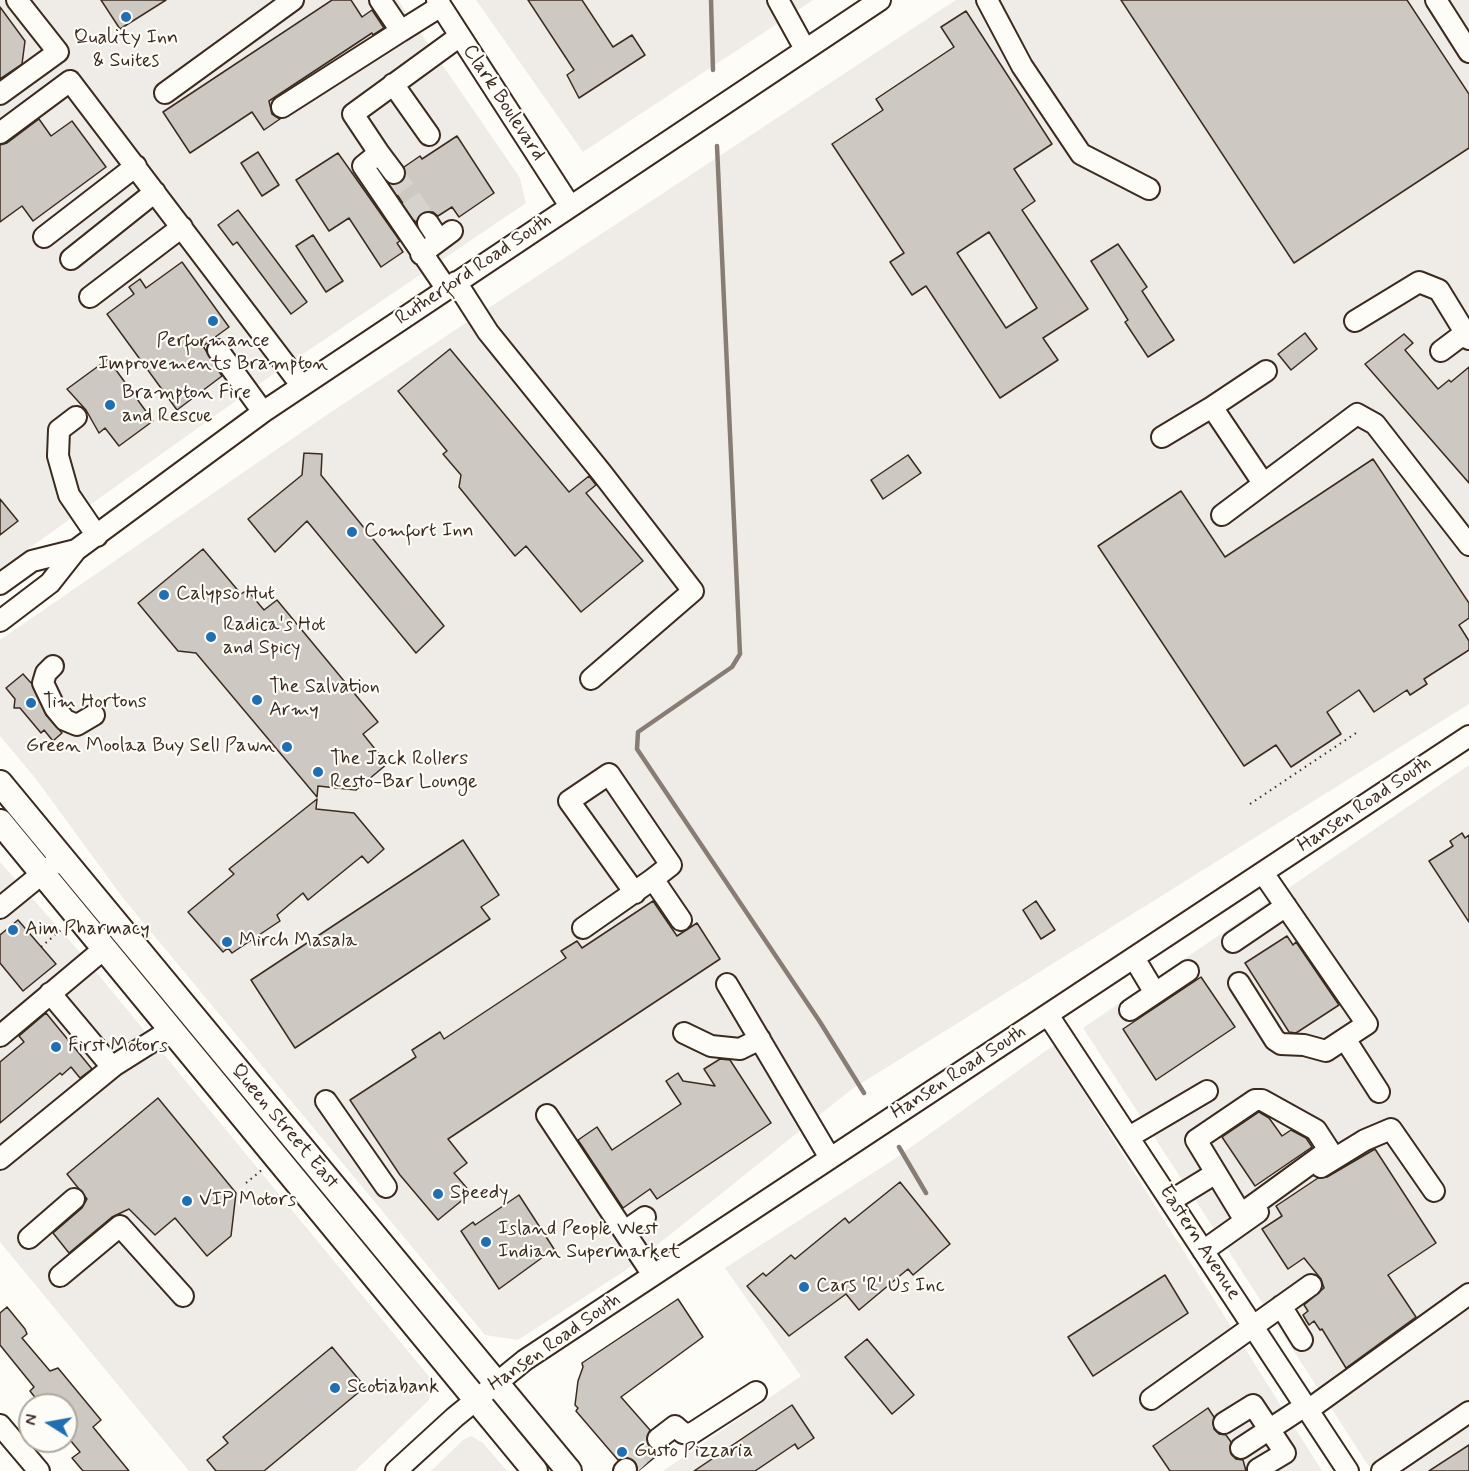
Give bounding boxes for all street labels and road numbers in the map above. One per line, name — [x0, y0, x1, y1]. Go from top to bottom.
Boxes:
street label: Clark Boulevard — [457, 40, 549, 166]
street label: Rutherford Road South — [391, 209, 557, 331]
street label: Hansen Road South — [1294, 751, 1436, 859]
street label: Hansen Road South — [887, 1020, 1031, 1126]
street label: Queen Street East — [225, 1060, 343, 1194]
street label: Eastern Avenue — [1153, 1181, 1245, 1305]
street label: Hansen Road South — [484, 1288, 626, 1398]

